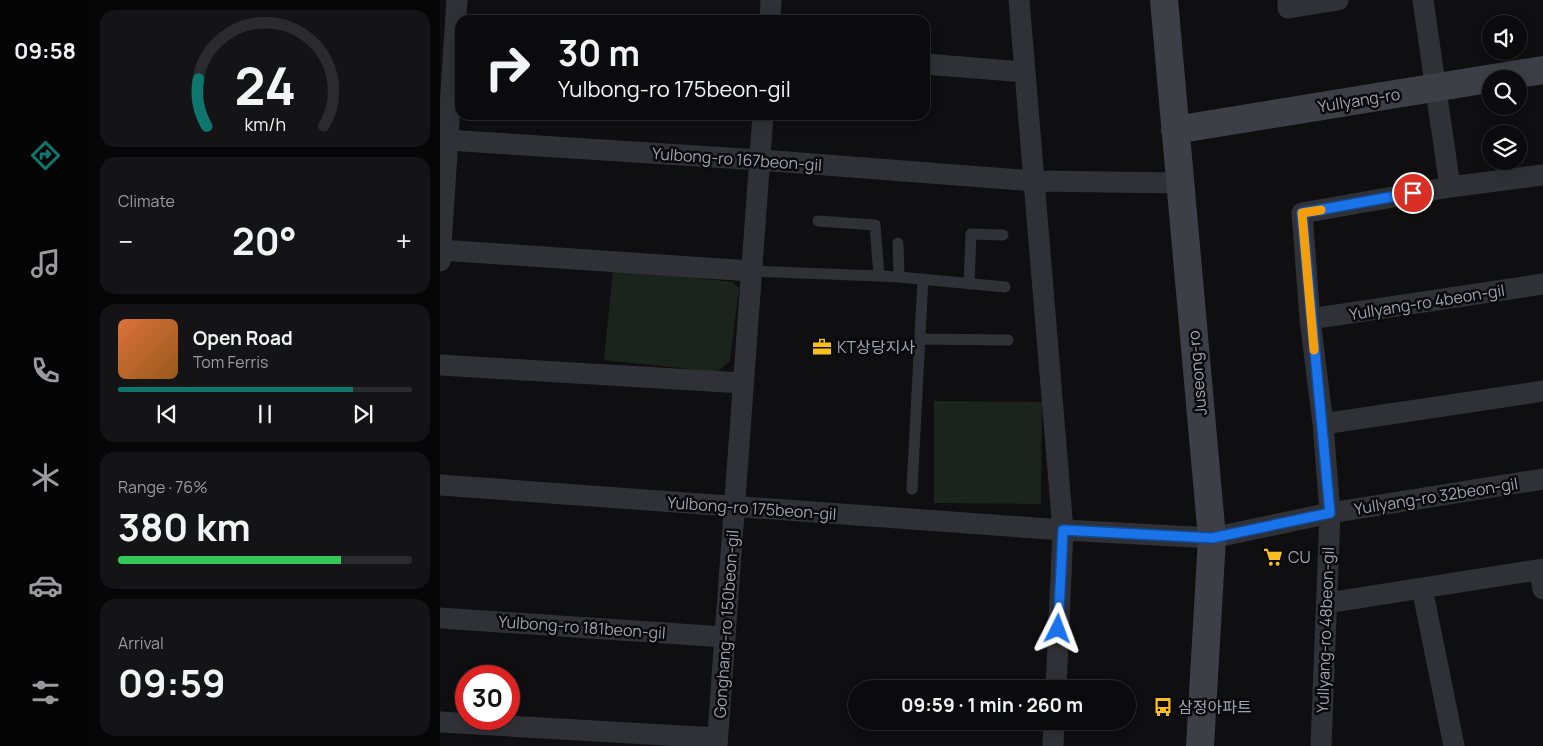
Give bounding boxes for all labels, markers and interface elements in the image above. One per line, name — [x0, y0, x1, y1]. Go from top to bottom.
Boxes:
map controls — [1482, 15, 1527, 170]
button: sound — [1482, 15, 1527, 60]
text: 30 m — [558, 29, 640, 77]
icon: right — [475, 35, 540, 100]
text: 09:58 — [14, 36, 76, 66]
text: 24 — [234, 50, 296, 121]
button: search — [1482, 70, 1527, 115]
text: Yulbong-ro 175beon-gil — [558, 74, 791, 104]
street label: Yullyang-ro — [1316, 83, 1402, 117]
text: km/h — [244, 112, 286, 136]
button: layers — [1482, 125, 1527, 170]
icon: directions — [28, 138, 63, 173]
street label: Yulbong-ro 167beon-gil — [651, 142, 823, 176]
pin — [1392, 172, 1434, 214]
icon: arrive — [1399, 179, 1427, 207]
text: Climate — [118, 190, 175, 212]
text: 20° — [232, 214, 297, 266]
text: − — [118, 222, 133, 260]
text: + — [396, 222, 412, 260]
icon: music — [28, 246, 63, 281]
street label: Yullyang-ro 4beon-gil — [1348, 279, 1506, 325]
text: Open Road — [193, 325, 293, 351]
street label: Juseong-ro — [1182, 330, 1212, 416]
office icon: KT상당지사 — [811, 336, 833, 358]
place label: KT상당지사 — [837, 336, 915, 358]
text: Tom Ferris — [193, 351, 268, 373]
icon: phone — [28, 353, 63, 388]
icon: previous — [153, 400, 181, 428]
icon: pause — [251, 400, 279, 428]
icon: next — [349, 400, 377, 428]
icon: climate — [28, 460, 63, 495]
street label: Yullyang-ro 32beon-gil — [1352, 472, 1520, 520]
text: Range · 76% — [118, 476, 208, 498]
street label: Yulbong-ro 175beon-gil — [667, 491, 837, 525]
text: 380 km — [118, 500, 251, 552]
street label: Gonghang-ro 150beon-gil — [708, 529, 744, 719]
supermarket icon: CU — [1262, 546, 1284, 568]
place label: CU — [1288, 546, 1311, 568]
street label: Yullyang-ro 48beon-gil — [1311, 546, 1339, 714]
icon: car — [28, 568, 63, 603]
position arrow — [1031, 602, 1083, 654]
street label: Yulbong-ro 181beon-gil — [498, 610, 666, 644]
text: Arrival — [118, 632, 164, 654]
text: 09:59 — [118, 656, 226, 708]
speed limit sign: 30 — [455, 665, 520, 730]
icon: filters — [28, 675, 63, 710]
text: 09:59 · 1 min · 260 m — [901, 692, 1083, 718]
bus stop icon: 삼정아파트 — [1152, 696, 1174, 718]
place label: 삼정아파트 — [1178, 696, 1252, 718]

